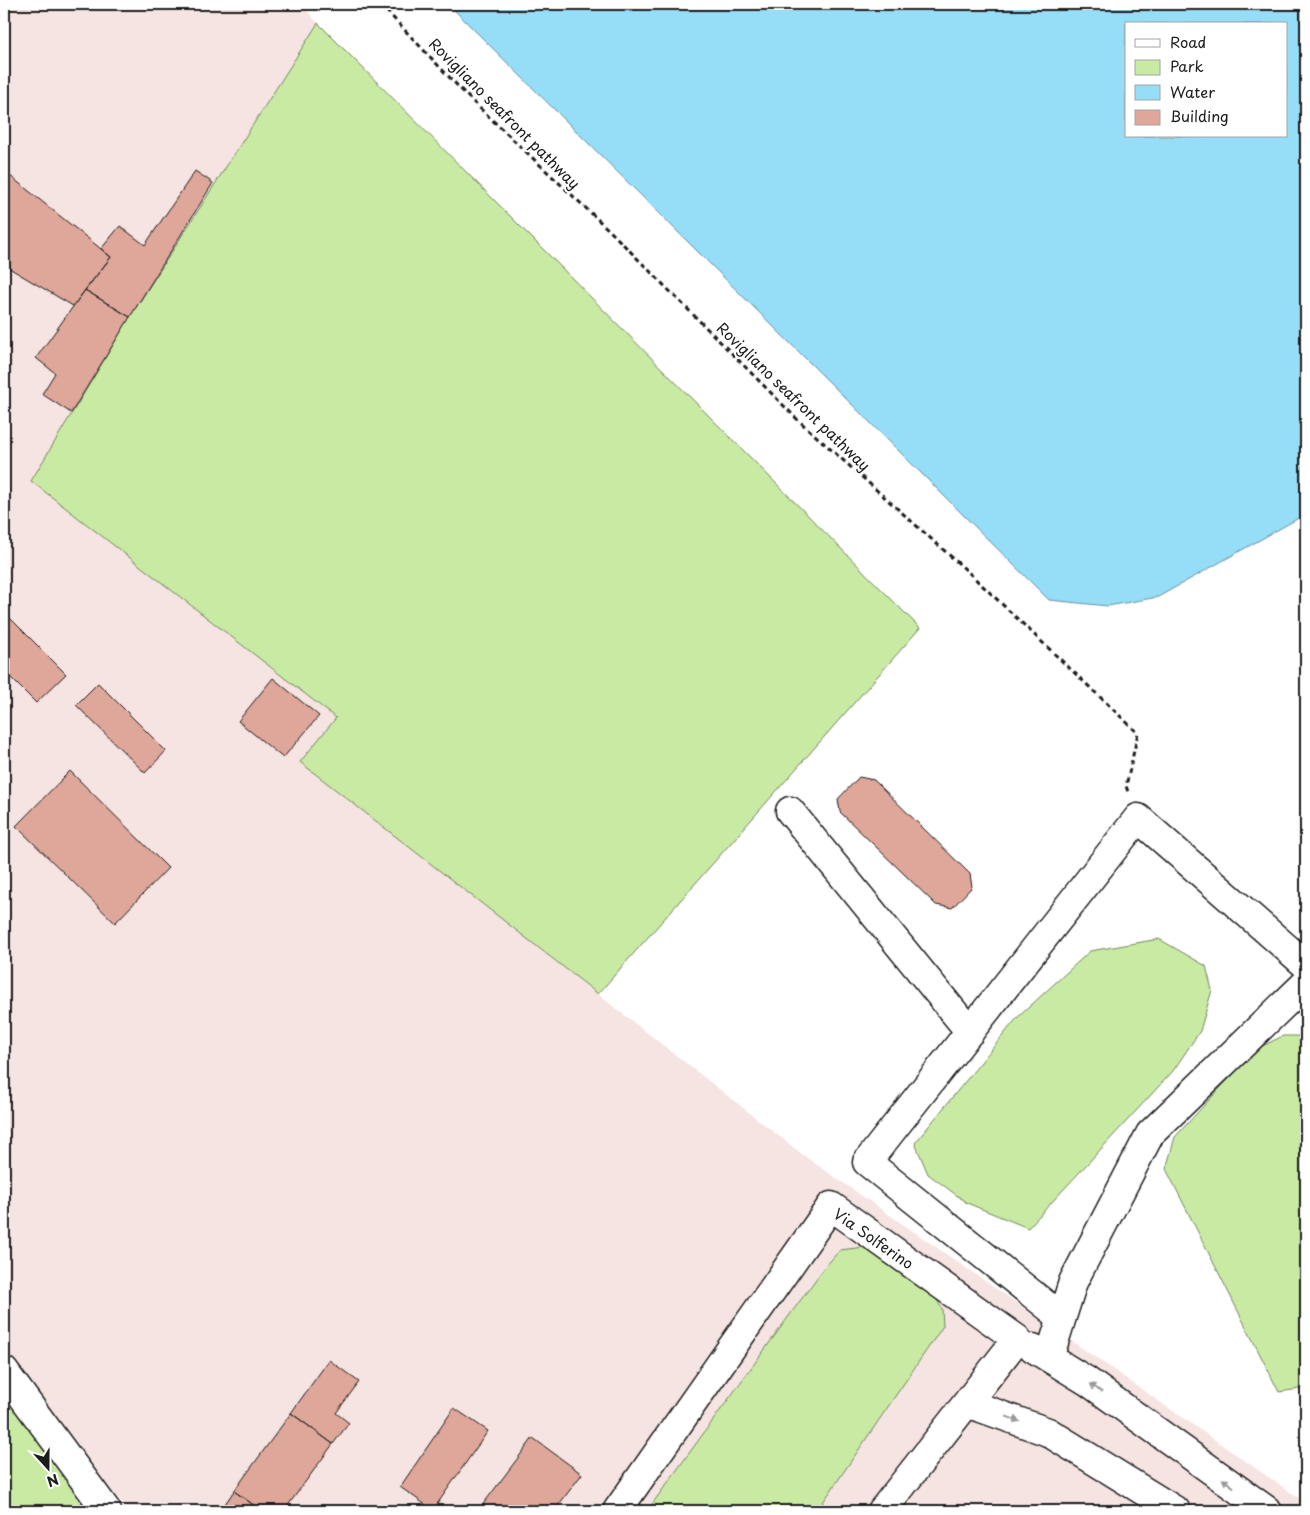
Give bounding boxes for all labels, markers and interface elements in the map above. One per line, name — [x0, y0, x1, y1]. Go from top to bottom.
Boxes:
legend — [1125, 22, 1288, 138]
text: Road — [1170, 30, 1206, 53]
street label: Rovigliano seafront pathway — [424, 32, 586, 194]
text: Park — [1170, 54, 1204, 77]
text: Water — [1170, 80, 1215, 103]
text: Building — [1170, 104, 1229, 127]
street label: Rovigliano seafront pathway — [712, 316, 876, 476]
street label: Via Solferino — [829, 1202, 919, 1274]
one-way arrow — [1089, 1383, 1103, 1393]
one-way arrow — [1006, 1415, 1021, 1423]
north arrow — [22, 1442, 72, 1492]
text: N — [44, 1469, 62, 1492]
one-way arrow — [1221, 1478, 1235, 1488]

